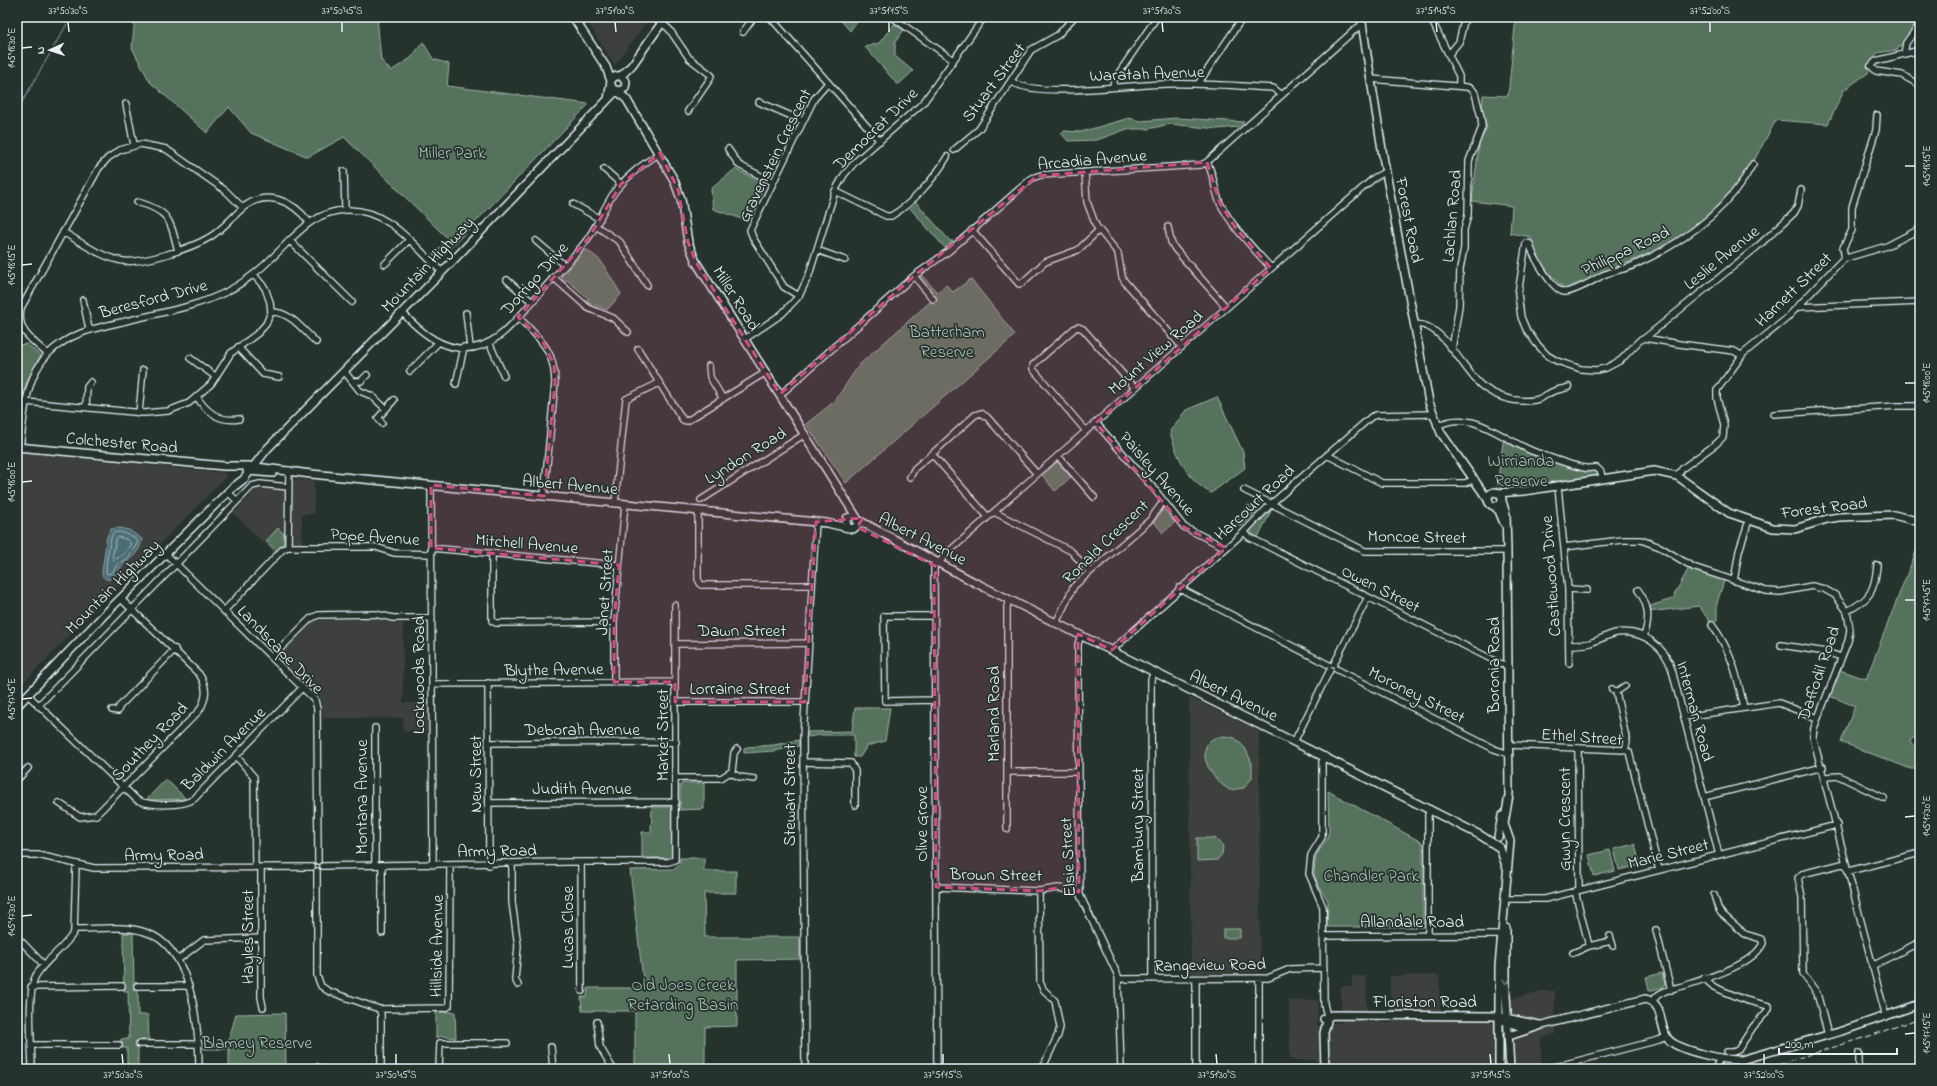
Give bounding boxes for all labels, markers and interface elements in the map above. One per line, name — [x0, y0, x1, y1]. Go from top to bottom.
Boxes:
text: 37°50'30"S — [48, 4, 88, 19]
text: 37°50'45"S — [322, 4, 363, 19]
text: 37°51'00"S — [596, 4, 635, 19]
text: 37°51'15"S — [870, 4, 909, 19]
text: 37°51'30"S — [1143, 4, 1182, 19]
text: 37°51'45"S — [1416, 4, 1456, 19]
text: 37°52'00"S — [1690, 4, 1731, 19]
text: 145°18'30"E — [5, 28, 20, 68]
north arrow — [30, 30, 70, 70]
street label: Stuart Street — [956, 38, 1033, 128]
text: N — [33, 46, 49, 55]
street label: Waratah Avenue — [1089, 60, 1205, 89]
street label: Democrat Drive — [827, 82, 924, 177]
street label: Gravenstein Crescent — [732, 84, 819, 227]
park label: Miller Park — [419, 141, 486, 166]
street label: Arcadia Avenue — [1037, 143, 1148, 178]
text: 145°18'15"E — [1920, 146, 1935, 186]
street label: Lachlan Road — [1436, 168, 1469, 263]
street label: Forest Road — [1388, 174, 1429, 266]
street label: Mountain Highway — [375, 211, 482, 320]
street label: Philippa Road — [1577, 220, 1674, 283]
street label: Leslie Avenue — [1679, 220, 1766, 297]
street label: Dorrigo Drive — [495, 236, 577, 323]
text: 145°18'15"E — [5, 245, 20, 285]
street label: Harnett Street — [1750, 247, 1838, 333]
street label: Miller Road — [706, 261, 766, 337]
street label: Beresford Drive — [96, 273, 211, 326]
street label: Mount View Road — [1103, 304, 1209, 402]
park label: Batterham Reserve — [908, 320, 985, 365]
text: 145°18'00"E — [1920, 363, 1935, 403]
street label: Lyndon Road — [700, 421, 792, 492]
street label: Colchester Road — [65, 426, 179, 461]
street label: Paisley Avenue — [1112, 426, 1201, 523]
park label: Wirrianda Reserve — [1488, 449, 1554, 494]
street label: Harcourt Road — [1209, 459, 1301, 547]
text: 145°18'00"E — [5, 462, 20, 502]
street label: Albert Avenue — [521, 469, 619, 502]
street label: Forest Road — [1779, 491, 1869, 526]
street label: Ronald Crescent — [1057, 494, 1155, 590]
street label: Albert Avenue — [874, 506, 971, 572]
street label: Castlewood Drive — [1535, 514, 1568, 637]
street label: Pope Avenue — [329, 522, 421, 553]
street label: Moncoe Street — [1367, 524, 1467, 551]
street label: Mitchell Avenue — [474, 528, 580, 561]
street label: Mountain Highway — [60, 534, 168, 642]
street label: Janet Street — [590, 548, 621, 636]
street label: Owen Street — [1337, 559, 1424, 620]
text: 145°17'45"E — [1920, 579, 1935, 621]
street label: Landscape Drive — [231, 600, 329, 701]
street label: Lockwoods Road — [407, 615, 432, 734]
street label: Boronia Road — [1482, 616, 1507, 714]
street label: Dawn Street — [697, 619, 786, 644]
street label: Daffodil Road — [1791, 622, 1847, 725]
street label: Blythe Avenue — [503, 657, 604, 685]
street label: Interman Road — [1669, 658, 1720, 765]
street label: Moroney Street — [1363, 660, 1469, 732]
street label: Albert Avenue — [1185, 664, 1282, 729]
street label: Marland Road — [982, 666, 1007, 762]
street label: Lorraine Street — [690, 677, 791, 702]
text: 145°17'45"E — [5, 678, 20, 720]
street label: Market Street — [651, 688, 676, 781]
street label: Southey Road — [106, 697, 195, 788]
street label: Baldwin Avenue — [175, 701, 272, 798]
street label: Deborah Avenue — [523, 718, 640, 743]
street label: Ethel Street — [1540, 722, 1624, 753]
street label: New Street — [464, 735, 489, 813]
street label: Montana Avenue — [350, 739, 375, 855]
street label: Stewart Street — [778, 743, 803, 846]
street label: Gwyn Crescent — [1553, 767, 1579, 871]
street label: Bambury Street — [1126, 768, 1152, 883]
street label: Judith Avenue — [532, 777, 632, 802]
street label: Olive Grove — [910, 786, 935, 862]
text: 145°17'30"E — [1920, 796, 1935, 836]
street label: Elsie Street — [1054, 816, 1083, 897]
street label: Marie Street — [1625, 832, 1712, 877]
street label: Army Road — [457, 838, 537, 866]
street label: Army Road — [124, 842, 204, 870]
street label: Brown Street — [949, 862, 1043, 889]
park label: Chandler Park — [1323, 864, 1419, 889]
street label: Lucas Close — [556, 885, 581, 968]
street label: Hayles Street — [236, 889, 262, 984]
street label: Hillside Avenue — [424, 894, 451, 998]
text: 145°17'30"E — [5, 896, 20, 936]
street label: Allandale Road — [1360, 910, 1465, 935]
street label: Rangeview Road — [1154, 952, 1267, 981]
park label: Old Joes Creek Retarding Basin — [628, 973, 738, 1020]
one-way arrow — [1502, 978, 1510, 984]
street label: Floriston Road — [1372, 990, 1477, 1015]
text: 145°17'15"E — [1920, 1012, 1935, 1054]
scale bar — [1779, 1030, 1897, 1056]
park label: Blamey Reserve — [201, 1031, 312, 1057]
text: 200 m — [1785, 1036, 1814, 1054]
text: 37°50'30"S — [103, 1068, 143, 1083]
text: 37°50'45"S — [376, 1068, 417, 1083]
text: 37°51'00"S — [651, 1068, 690, 1083]
text: 37°51'15"S — [924, 1068, 963, 1083]
text: 37°51'30"S — [1198, 1068, 1237, 1083]
text: 37°51'45"S — [1471, 1068, 1511, 1083]
text: 37°52'00"S — [1744, 1068, 1785, 1083]

